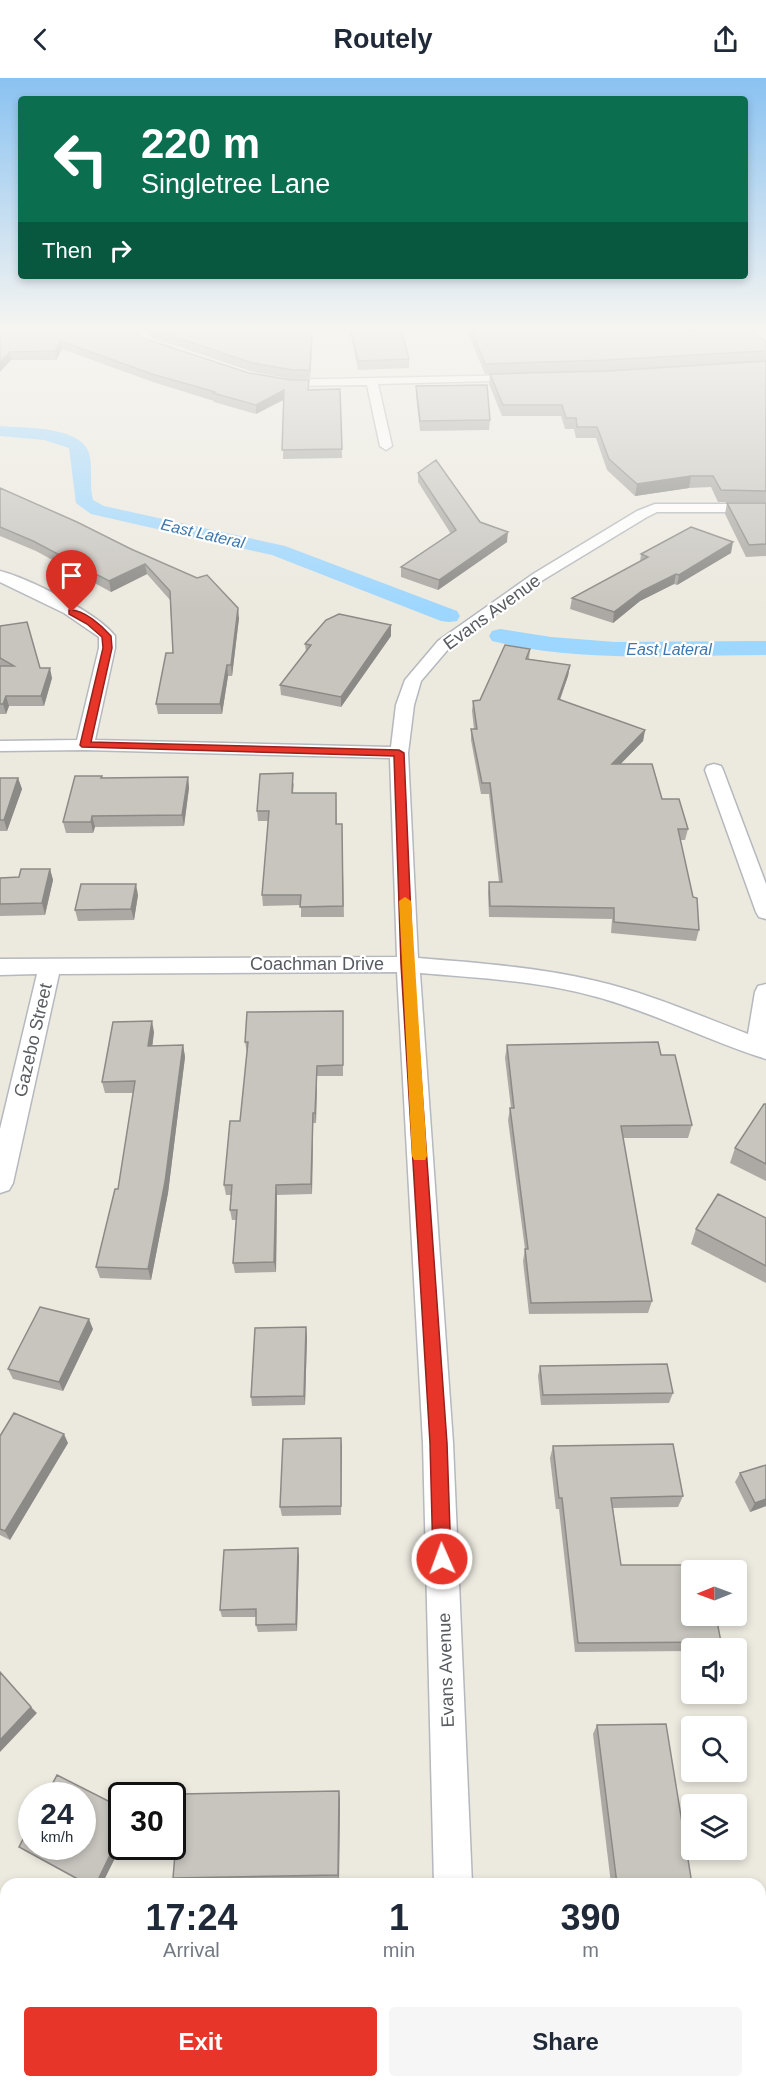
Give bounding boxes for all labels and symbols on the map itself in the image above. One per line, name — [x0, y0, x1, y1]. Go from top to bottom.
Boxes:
water label: East Lateral — [159, 516, 247, 551]
pin — [46, 550, 97, 612]
street label: Evans Avenue — [440, 570, 544, 654]
water label: East Lateral — [626, 641, 712, 658]
street label: Coachman Drive — [250, 954, 384, 974]
street label: Gazebo Street — [10, 981, 56, 1099]
position arrow — [410, 1527, 474, 1591]
north arrow — [681, 1560, 747, 1626]
street label: Evans Avenue — [434, 1612, 458, 1728]
speed limit sign: 30 — [108, 1782, 186, 1860]

